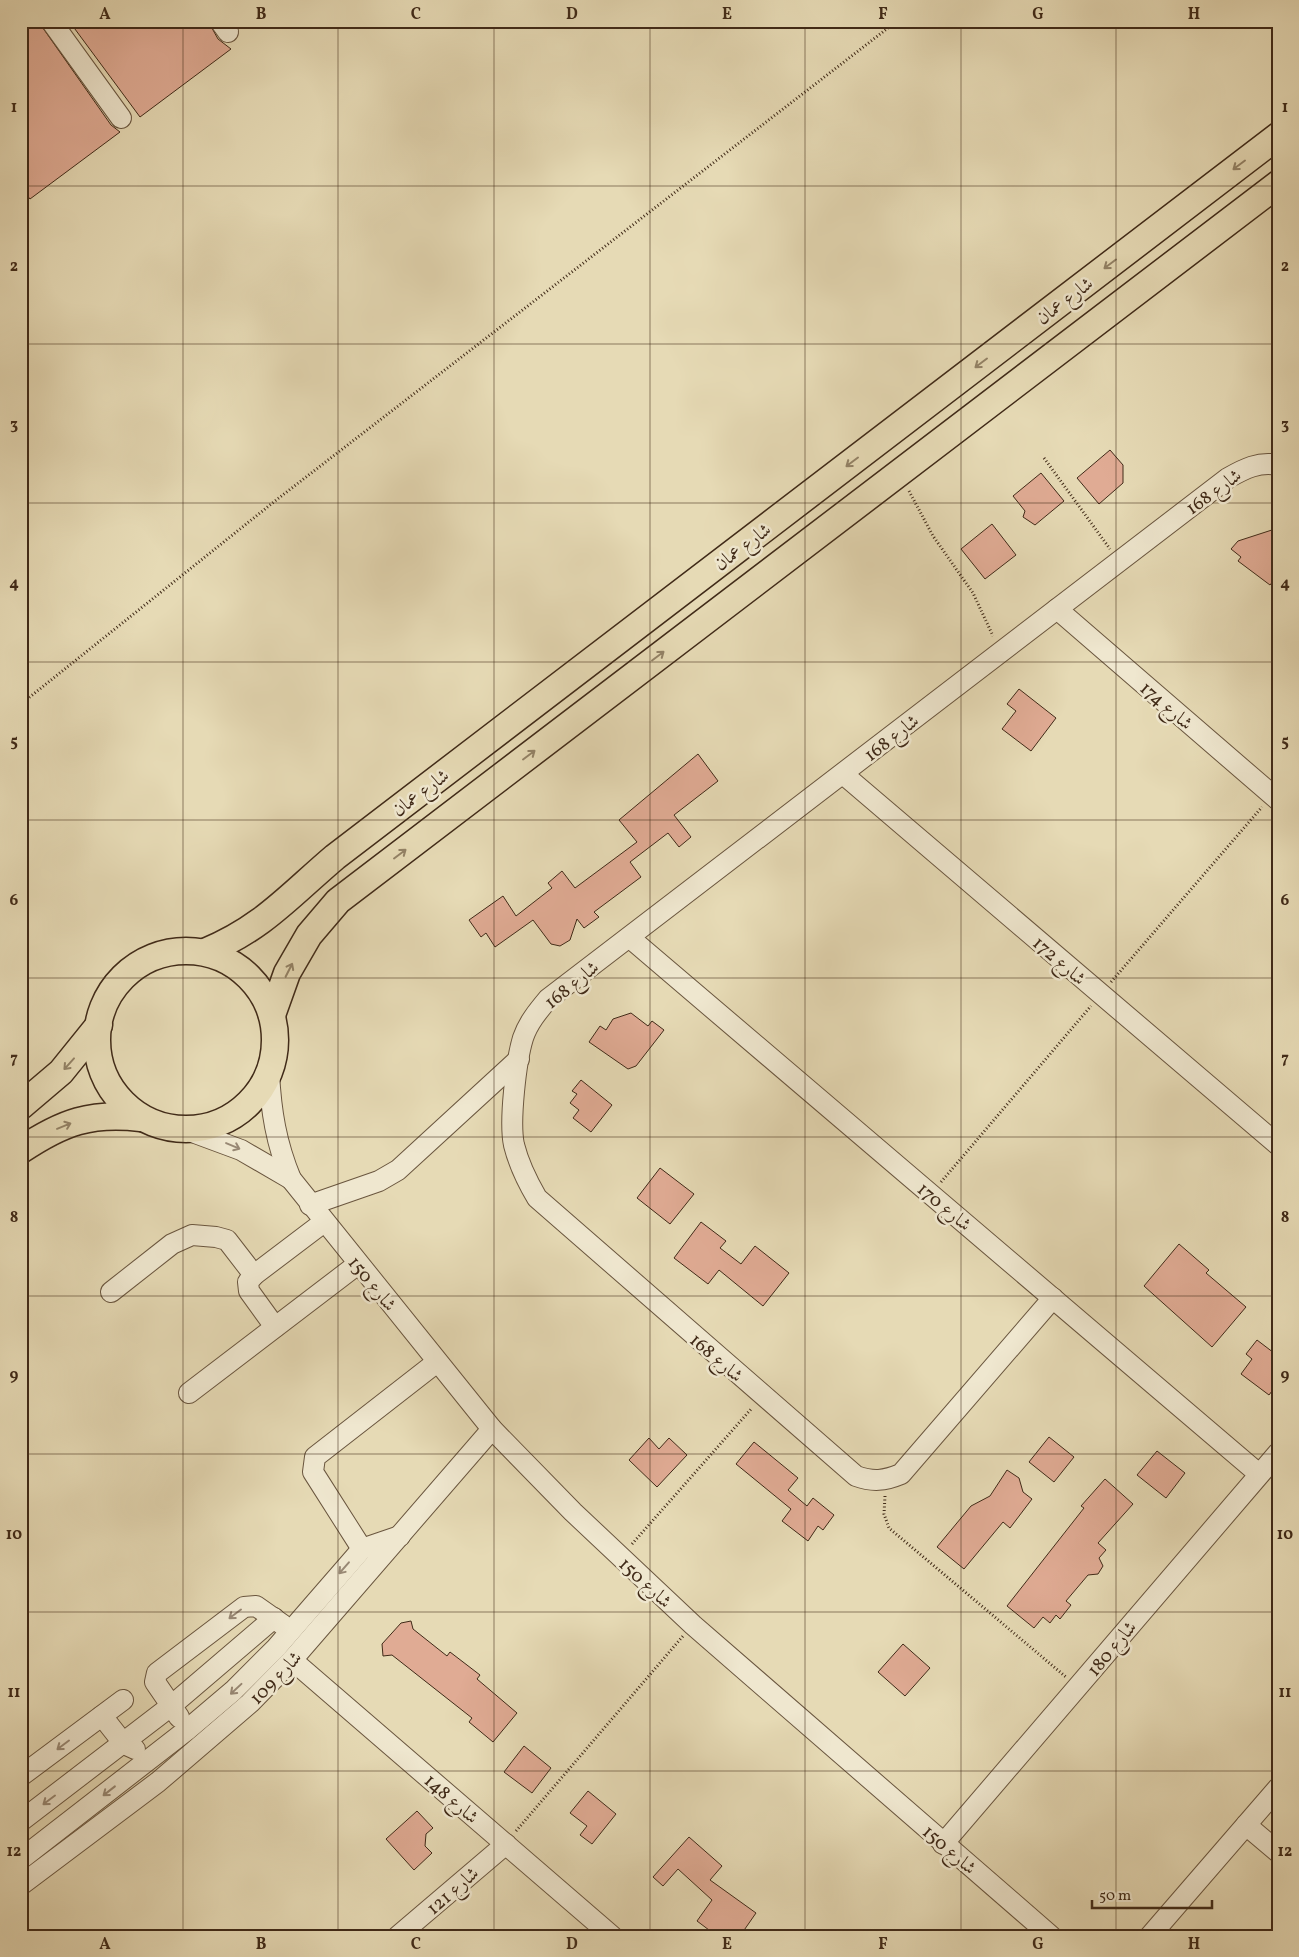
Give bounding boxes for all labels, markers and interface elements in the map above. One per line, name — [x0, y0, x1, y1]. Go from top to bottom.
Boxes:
text: A — [99, 4, 111, 26]
text: B — [256, 4, 267, 26]
text: C — [411, 4, 421, 26]
text: D — [566, 4, 578, 26]
text: E — [722, 4, 732, 26]
text: F — [878, 4, 888, 26]
text: G — [1032, 4, 1044, 26]
text: H — [1188, 4, 1200, 26]
text: 1 — [11, 97, 17, 119]
text: 1 — [1282, 97, 1288, 119]
one-way arrow — [1233, 160, 1246, 171]
text: 2 — [10, 256, 18, 278]
text: 2 — [1281, 256, 1289, 278]
one-way arrow — [1103, 259, 1117, 269]
street label: شارع عمان — [1031, 272, 1100, 332]
one-way arrow — [974, 358, 988, 368]
text: 3 — [10, 414, 18, 436]
text: 3 — [1281, 414, 1289, 436]
one-way arrow — [846, 456, 859, 467]
street label: شارع 168 — [1181, 463, 1248, 523]
street label: شارع عمان — [709, 518, 778, 578]
text: 4 — [9, 573, 19, 595]
text: 4 — [1280, 573, 1290, 595]
one-way arrow — [651, 651, 664, 662]
street label: شارع 174 — [1133, 676, 1198, 738]
street label: شارع 168 — [859, 709, 926, 769]
text: 5 — [10, 731, 18, 753]
text: 5 — [1281, 731, 1289, 753]
one-way arrow — [522, 750, 536, 760]
street label: شارع عمان — [387, 764, 456, 824]
one-way arrow — [393, 848, 406, 859]
text: 6 — [10, 890, 19, 912]
text: 6 — [1281, 890, 1290, 912]
street label: شارع 172 — [1026, 931, 1091, 993]
street label: شارع 168 — [539, 955, 606, 1016]
one-way arrow — [284, 962, 294, 977]
text: 7 — [10, 1048, 18, 1070]
text: 7 — [1281, 1048, 1289, 1070]
one-way arrow — [63, 1057, 74, 1070]
one-way arrow — [55, 1121, 71, 1130]
one-way arrow — [225, 1142, 240, 1152]
street label: شارع 170 — [910, 1177, 977, 1239]
text: 8 — [10, 1207, 18, 1229]
text: 8 — [1281, 1207, 1289, 1229]
street label: شارع 150 — [340, 1251, 402, 1318]
street label: شارع 168 — [683, 1328, 748, 1390]
text: 9 — [10, 1365, 19, 1387]
text: 9 — [1281, 1365, 1290, 1387]
text: 10 — [6, 1524, 22, 1546]
text: 10 — [1277, 1524, 1293, 1546]
street label: شارع 150 — [612, 1552, 677, 1616]
one-way arrow — [339, 1562, 350, 1575]
one-way arrow — [228, 1609, 242, 1619]
street label: شارع 180 — [1082, 1616, 1144, 1683]
street label: شارع 109 — [244, 1646, 309, 1712]
text: 11 — [8, 1682, 20, 1704]
text: 11 — [1279, 1682, 1291, 1704]
one-way arrow — [229, 1683, 242, 1695]
one-way arrow — [56, 1740, 70, 1750]
street label: شارع 148 — [417, 1768, 484, 1831]
one-way arrow — [102, 1786, 116, 1796]
one-way arrow — [42, 1795, 56, 1805]
street label: شارع 150 — [915, 1820, 982, 1882]
text: 12 — [7, 1841, 21, 1863]
text: 12 — [1278, 1841, 1292, 1863]
street label: شارع 121 — [421, 1861, 486, 1922]
scale bar — [1092, 1877, 1212, 1909]
text: 50 m — [1099, 1886, 1131, 1907]
text: A — [99, 1934, 111, 1956]
text: B — [256, 1934, 267, 1956]
text: C — [411, 1934, 421, 1956]
text: D — [566, 1934, 578, 1956]
text: E — [722, 1934, 732, 1956]
text: F — [878, 1934, 888, 1956]
text: G — [1032, 1934, 1044, 1956]
text: H — [1188, 1934, 1200, 1956]

